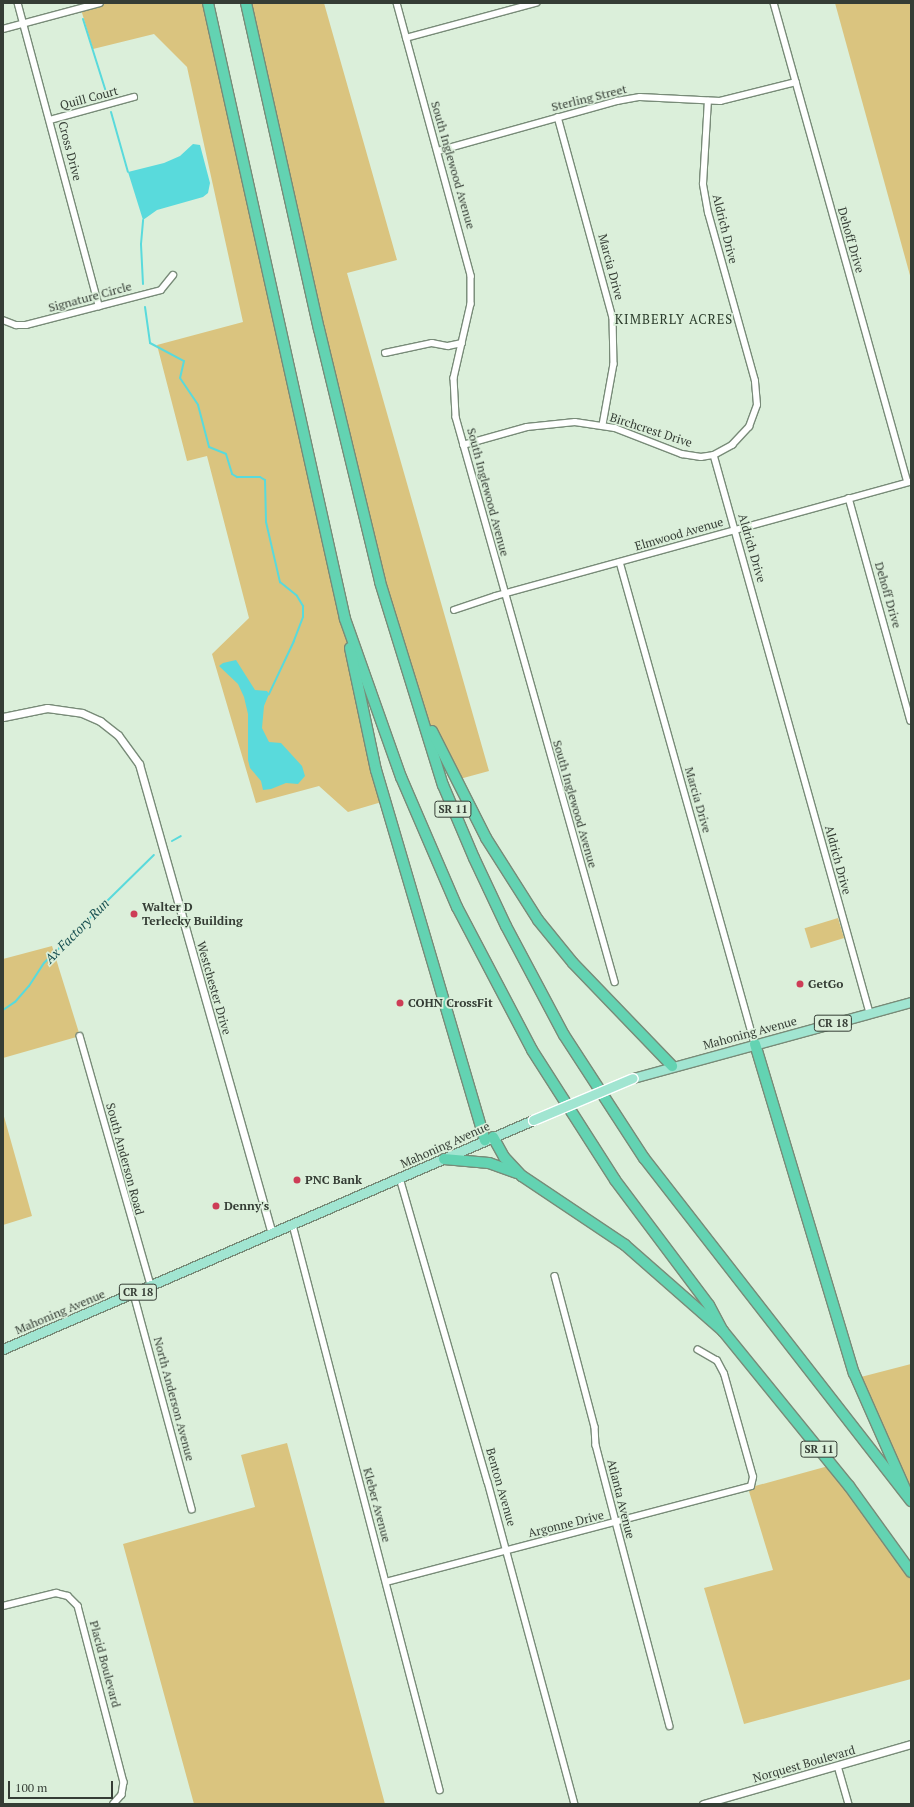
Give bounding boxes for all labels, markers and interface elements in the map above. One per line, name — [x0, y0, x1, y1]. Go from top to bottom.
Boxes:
street label: Sterling Street — [550, 82, 628, 114]
street label: Quill Court — [58, 83, 120, 113]
street label: South Inglewood Avenue — [428, 99, 478, 231]
street label: Cross Drive — [55, 120, 85, 182]
street label: Aldrich Drive — [709, 193, 741, 265]
street label: Dehoff Drive — [835, 205, 867, 275]
street label: Marcia Drive — [595, 232, 627, 302]
street label: Signature Circle — [47, 279, 133, 315]
district label: KIMBERLY ACRES — [615, 311, 733, 327]
street label: Birchcrest Drive — [608, 410, 694, 450]
street label: South Inglewood Avenue — [464, 426, 512, 558]
street label: Aldrich Drive — [735, 512, 769, 584]
street label: Elmwood Avenue — [633, 514, 725, 554]
street label: Dehoff Drive — [872, 560, 904, 630]
street label: South Inglewood Avenue — [550, 738, 600, 870]
street label: Marcia Drive — [682, 765, 714, 835]
road number: SR 11 — [434, 800, 472, 818]
street label: Aldrich Drive — [822, 824, 854, 896]
water label: Ax Factory Run — [42, 896, 112, 966]
place label: Walter D Terlecky Building — [142, 900, 243, 928]
marker: Walter D Terlecky Building — [129, 909, 139, 919]
street label: Westchester Drive — [194, 940, 234, 1036]
place label: GetGo — [808, 977, 843, 991]
marker: GetGo — [795, 979, 805, 989]
place label: COHN CrossFit — [408, 996, 493, 1010]
marker: COHN CrossFit — [395, 998, 405, 1008]
street label: Mahoning Avenue — [702, 1014, 798, 1052]
road number: CR 18 — [813, 1014, 853, 1032]
street label: South Anderson Road — [103, 1101, 147, 1217]
street label: Mahoning Avenue — [398, 1119, 492, 1171]
place label: PNC Bank — [305, 1173, 362, 1187]
marker: PNC Bank — [292, 1175, 302, 1185]
place label: Denny's — [224, 1199, 269, 1213]
marker: Denny's — [211, 1201, 221, 1211]
road number: CR 18 — [118, 1283, 158, 1301]
street label: Mahoning Avenue — [13, 1287, 107, 1337]
street label: North Anderson Avenue — [150, 1335, 198, 1463]
road number: SR 11 — [800, 1440, 838, 1458]
street label: Benton Avenue — [483, 1446, 519, 1528]
street label: Atlanta Avenue — [604, 1458, 638, 1540]
street label: Kleber Avenue — [360, 1466, 394, 1544]
street label: Argonne Drive — [527, 1508, 605, 1540]
street label: Placid Boulevard — [86, 1619, 124, 1709]
street label: Norquest Boulevard — [751, 1742, 857, 1786]
scale bar — [10, 1773, 115, 1799]
text: 100 m — [15, 1780, 47, 1795]

